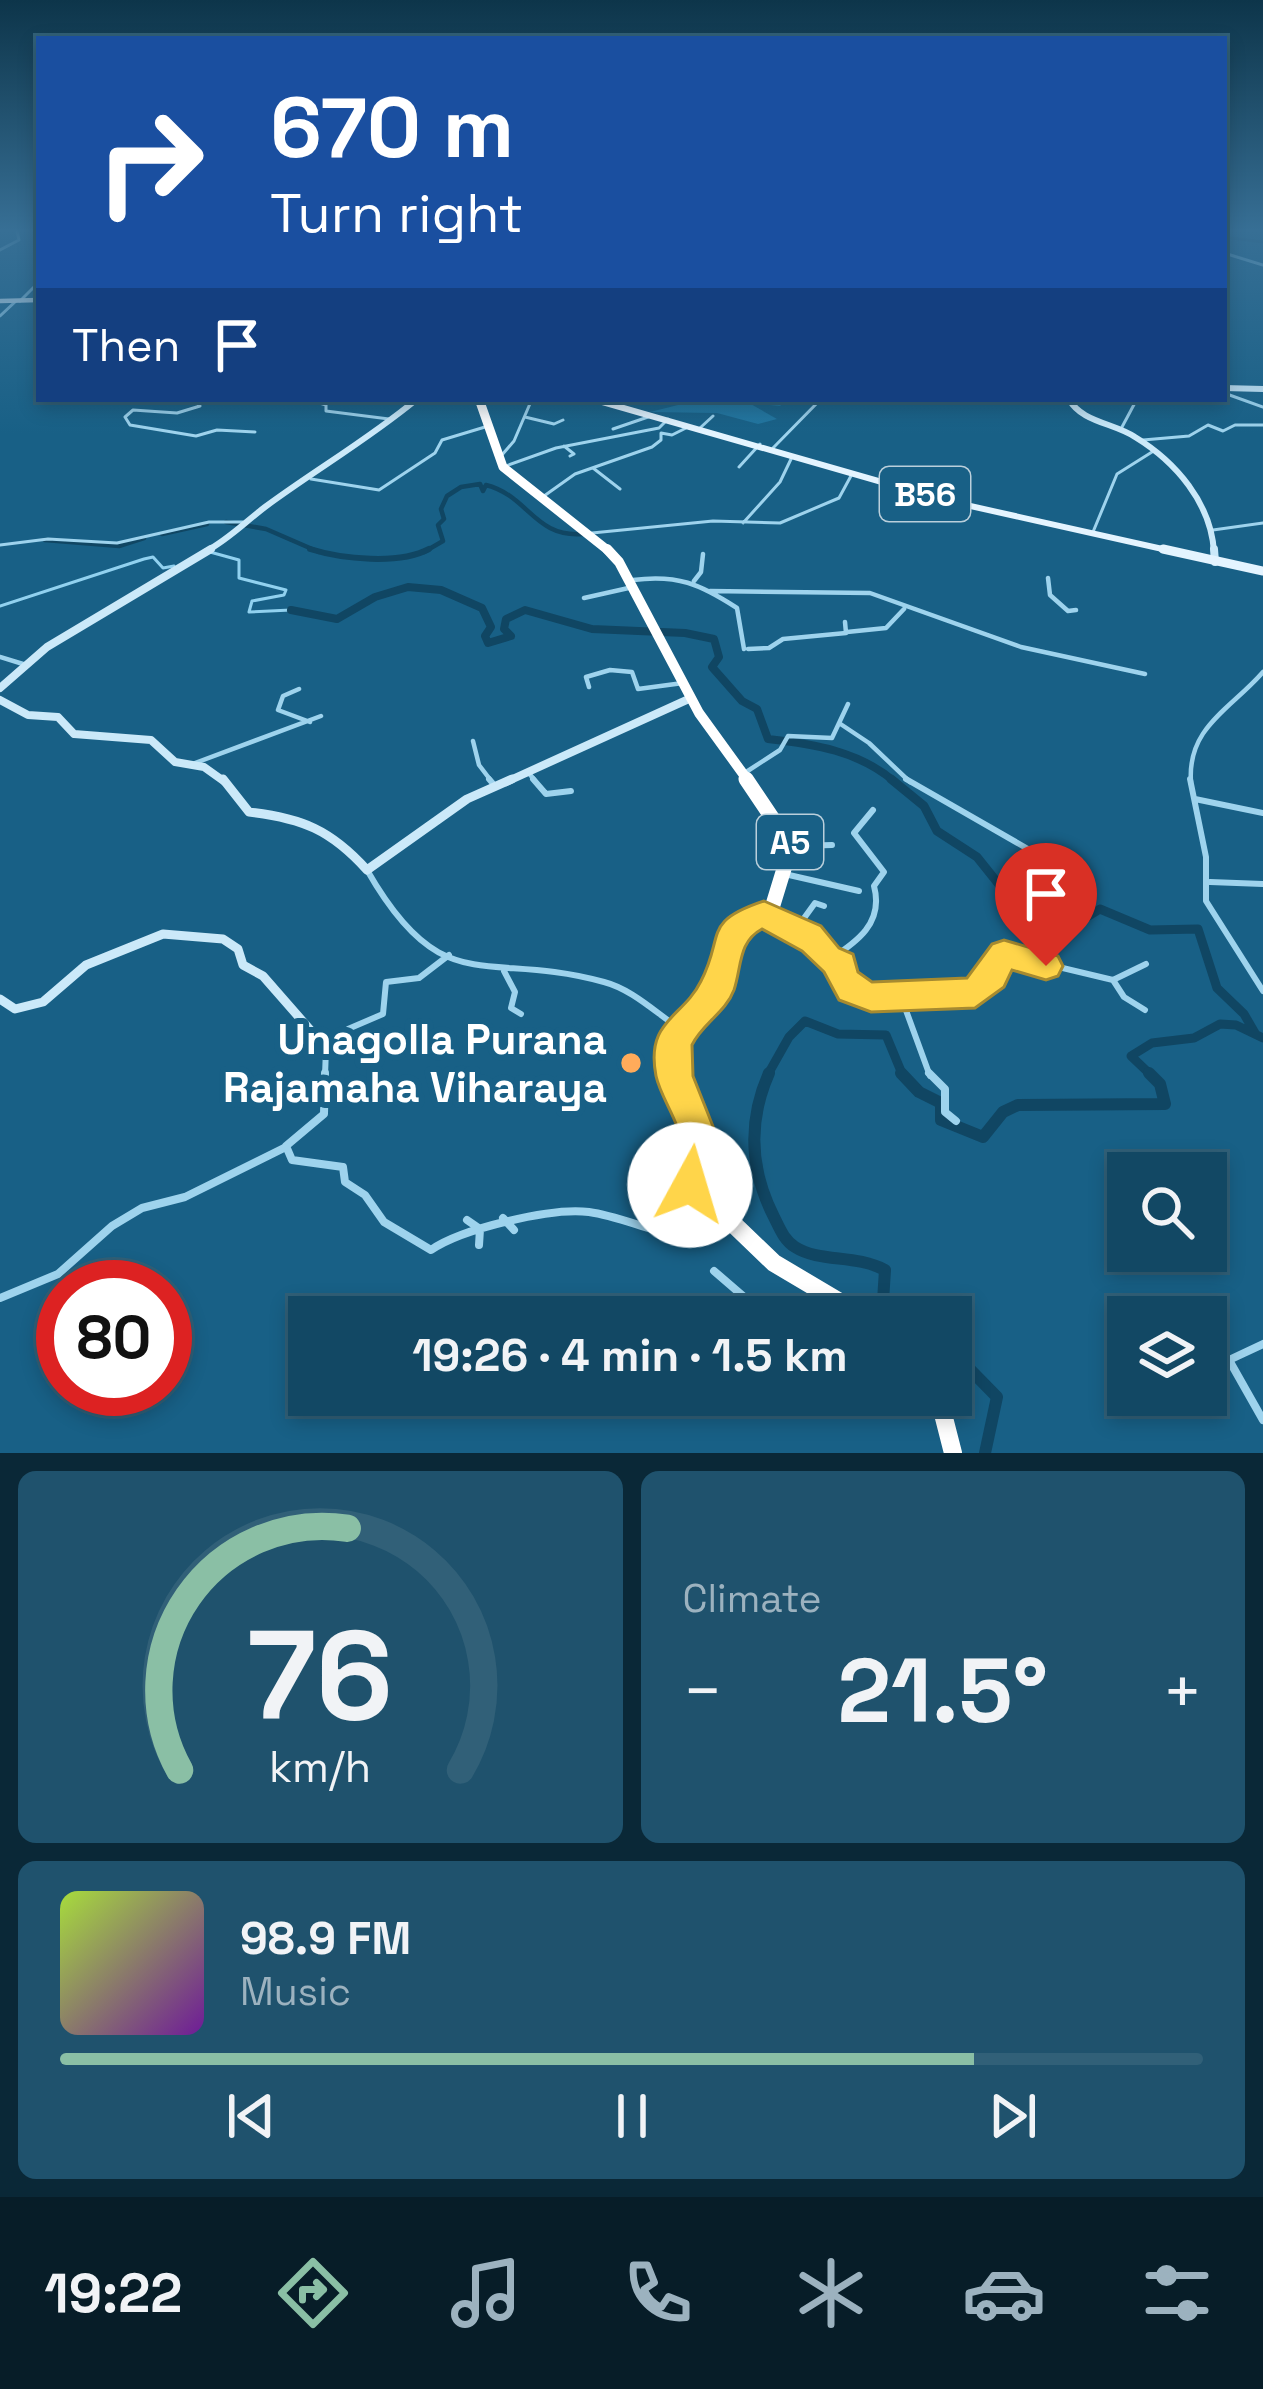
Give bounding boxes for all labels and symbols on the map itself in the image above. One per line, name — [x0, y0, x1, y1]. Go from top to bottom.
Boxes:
road number: B56 — [880, 467, 970, 521]
road number: A5 — [757, 815, 823, 869]
pin — [995, 843, 1097, 966]
place label: Unagolla Purana Rajamaha Viharaya — [223, 1013, 607, 1114]
marker: Unagolla Purana Rajamaha Viharaya — [618, 1050, 644, 1076]
position arrow — [627, 1122, 753, 1248]
speed limit sign: 80 — [36, 1260, 192, 1416]

